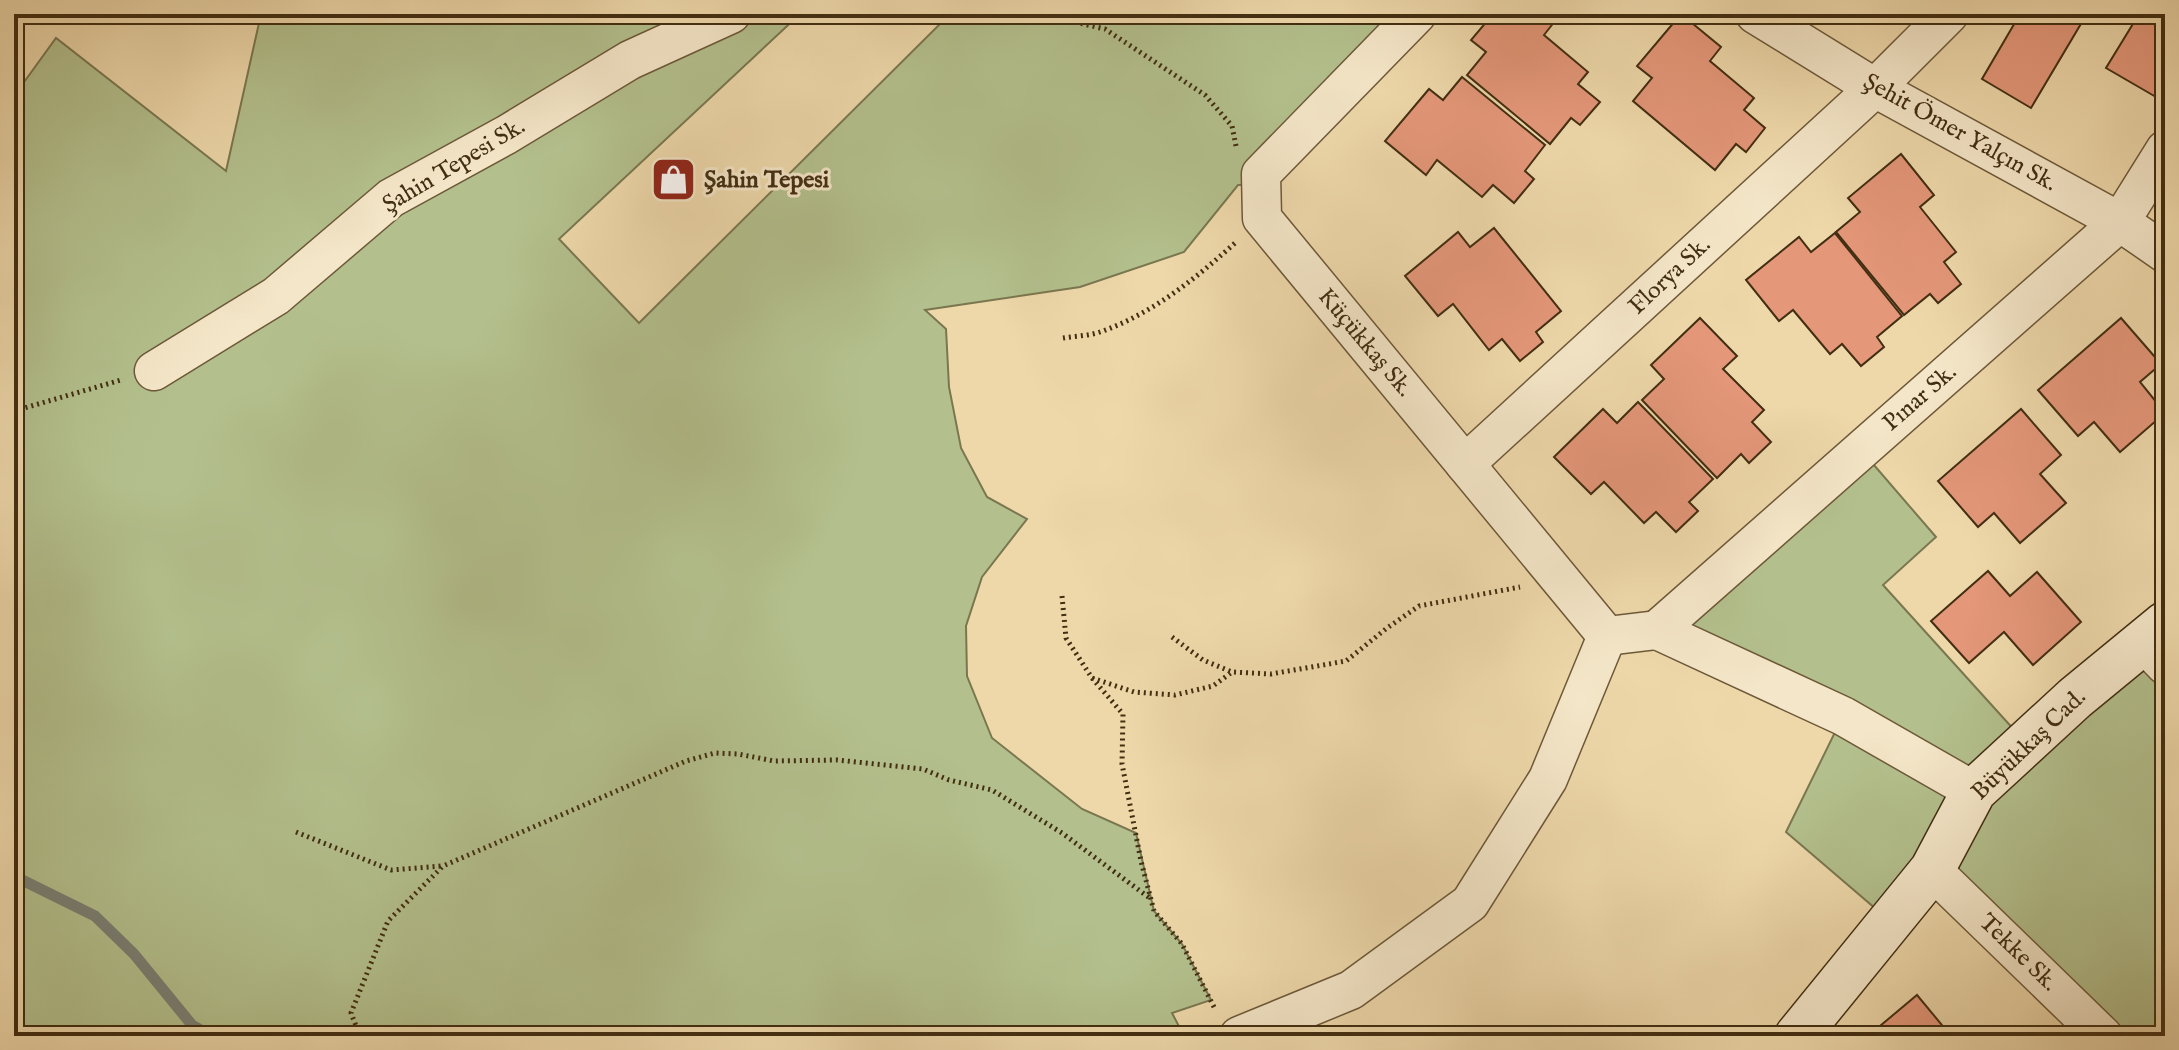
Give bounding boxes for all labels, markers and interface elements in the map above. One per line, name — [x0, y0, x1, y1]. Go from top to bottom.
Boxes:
street label: Şehit Ömer Yalçın Sk. — [1857, 67, 2063, 199]
street label: Şahin Tepesi Sk. — [377, 111, 531, 221]
shop icon: Şahin Tepesi — [649, 156, 697, 204]
place label: Şahin Tepesi — [704, 165, 830, 196]
street label: Florya Sk. — [1622, 230, 1718, 322]
street label: Küçükkaş Sk. — [1310, 282, 1420, 404]
street label: Pınar Sk. — [1877, 357, 1963, 439]
street label: Büyükkaş Cad. — [1965, 682, 2093, 808]
street label: Tekke Sk. — [1972, 908, 2064, 998]

